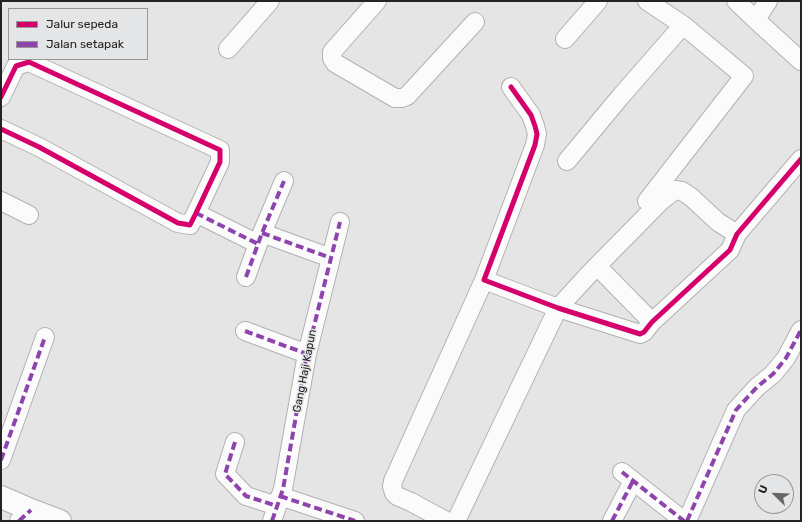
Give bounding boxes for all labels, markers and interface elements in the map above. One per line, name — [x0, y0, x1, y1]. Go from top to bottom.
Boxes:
legend — [8, 8, 148, 60]
text: Jalur sepeda — [46, 17, 118, 31]
text: Jalan setapak — [46, 37, 124, 51]
street label: Gang Haji Kapun — [290, 328, 320, 414]
north arrow — [754, 474, 794, 514]
text: U — [756, 483, 771, 496]

